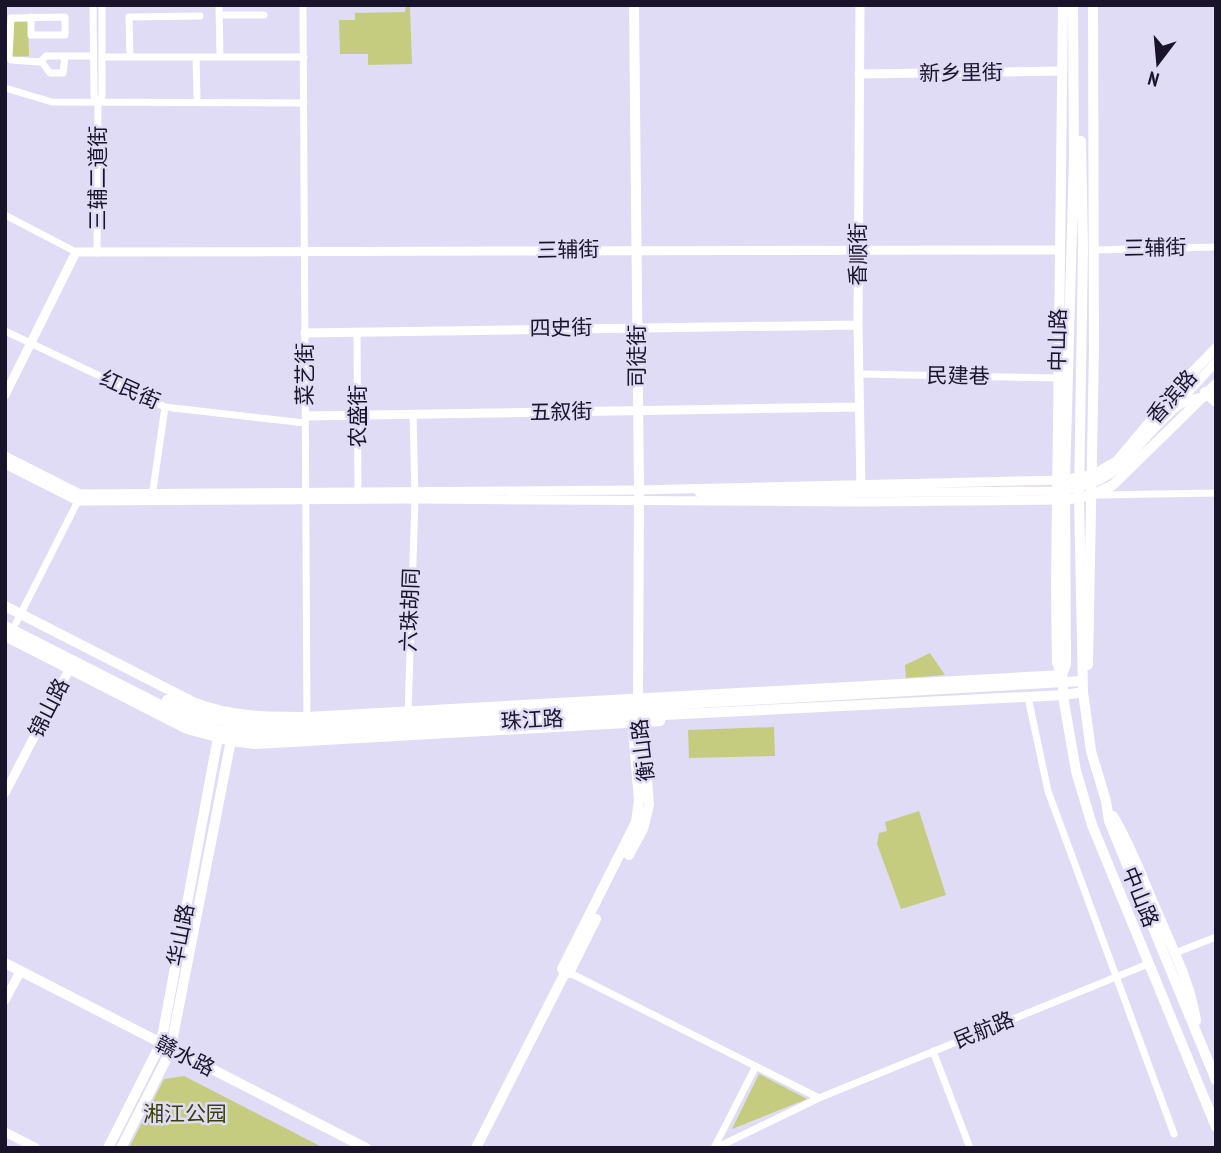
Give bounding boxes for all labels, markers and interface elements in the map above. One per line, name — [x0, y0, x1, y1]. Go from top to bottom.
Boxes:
north arrow — [1123, 28, 1193, 98]
street label: 新乡里街 — [919, 58, 1003, 87]
text: N — [1145, 66, 1162, 92]
street label: 三辅二道街 — [84, 126, 111, 231]
street label: 香顺街 — [844, 223, 871, 286]
street label: 三辅街 — [1123, 233, 1187, 262]
street label: 三辅街 — [536, 235, 600, 264]
street label: 中山路 — [1043, 308, 1072, 372]
street label: 四史街 — [529, 313, 593, 342]
street label: 司徒街 — [623, 325, 650, 388]
street label: 菜艺街 — [291, 343, 318, 406]
street label: 民建巷 — [926, 361, 990, 390]
street label: 红民街 — [96, 364, 164, 415]
street label: 香滨路 — [1141, 364, 1202, 429]
street label: 农盛街 — [344, 385, 371, 448]
street label: 五叙街 — [529, 397, 593, 426]
street label: 六珠胡同 — [395, 568, 424, 652]
street label: 锦山路 — [22, 674, 75, 742]
street label: 珠江路 — [500, 704, 564, 735]
street label: 衡山路 — [625, 717, 660, 783]
street label: 中山路 — [1116, 863, 1165, 931]
street label: 华山路 — [161, 901, 200, 968]
street label: 民航路 — [950, 1005, 1018, 1054]
street label: 赣水路 — [151, 1029, 219, 1082]
park label: 湘江公园 — [143, 1100, 227, 1127]

